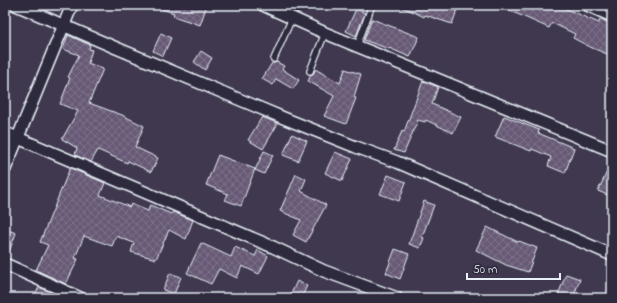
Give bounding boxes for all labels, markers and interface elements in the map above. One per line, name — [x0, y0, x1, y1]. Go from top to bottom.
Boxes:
scale bar — [467, 255, 560, 281]
text: 50 m — [473, 261, 497, 279]

